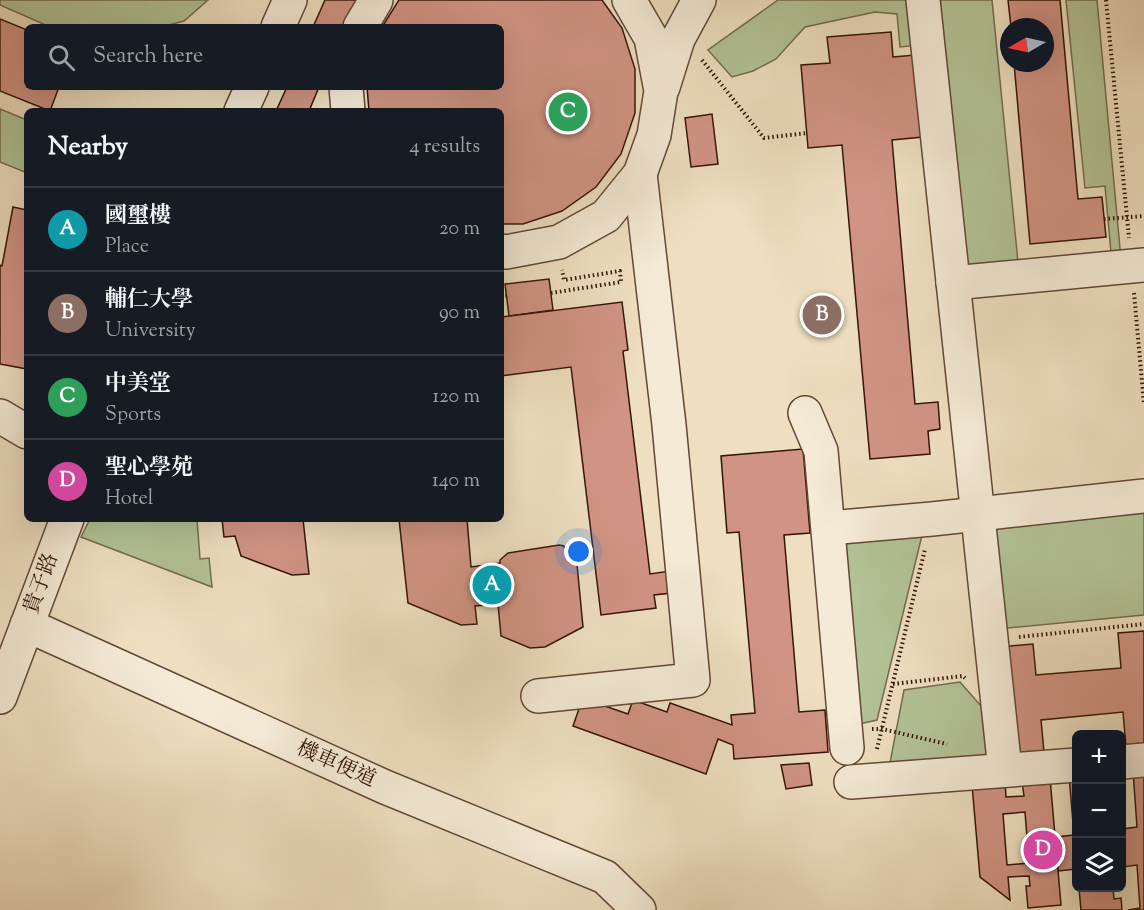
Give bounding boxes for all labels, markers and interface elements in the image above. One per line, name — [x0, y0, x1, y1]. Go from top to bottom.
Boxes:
north arrow — [1000, 18, 1054, 72]
search box — [24, 24, 504, 90]
icon: search — [45, 41, 78, 74]
text: Search here — [93, 41, 203, 73]
pin: C — [548, 90, 588, 134]
text: Nearby — [48, 129, 128, 166]
text: 4 results — [409, 133, 480, 162]
text: 國璽樓 — [105, 201, 171, 233]
text: A — [59, 215, 76, 244]
text: 20 m — [439, 215, 480, 244]
text: Place — [105, 233, 149, 262]
text: 輔仁大學 — [105, 285, 193, 317]
pin: B — [802, 292, 842, 338]
text: B — [61, 299, 74, 328]
text: 90 m — [439, 299, 480, 328]
text: University — [105, 317, 196, 346]
text: 中美堂 — [105, 369, 171, 401]
text: C — [59, 383, 76, 412]
text: 120 m — [432, 383, 480, 412]
text: Sports — [105, 401, 161, 430]
text: 聖心學苑 — [105, 453, 193, 485]
text: D — [60, 467, 75, 496]
text: 140 m — [432, 467, 480, 496]
text: Hotel — [105, 485, 153, 514]
your location — [564, 537, 593, 566]
street label: 貴子路 — [17, 549, 67, 619]
pin: A — [472, 562, 512, 608]
map controls — [1072, 730, 1126, 892]
button: + — [1072, 730, 1126, 784]
street label: 機車便道 — [292, 734, 380, 796]
button: − — [1072, 784, 1126, 838]
pin: D — [1024, 828, 1062, 872]
button: layers — [1072, 838, 1126, 892]

